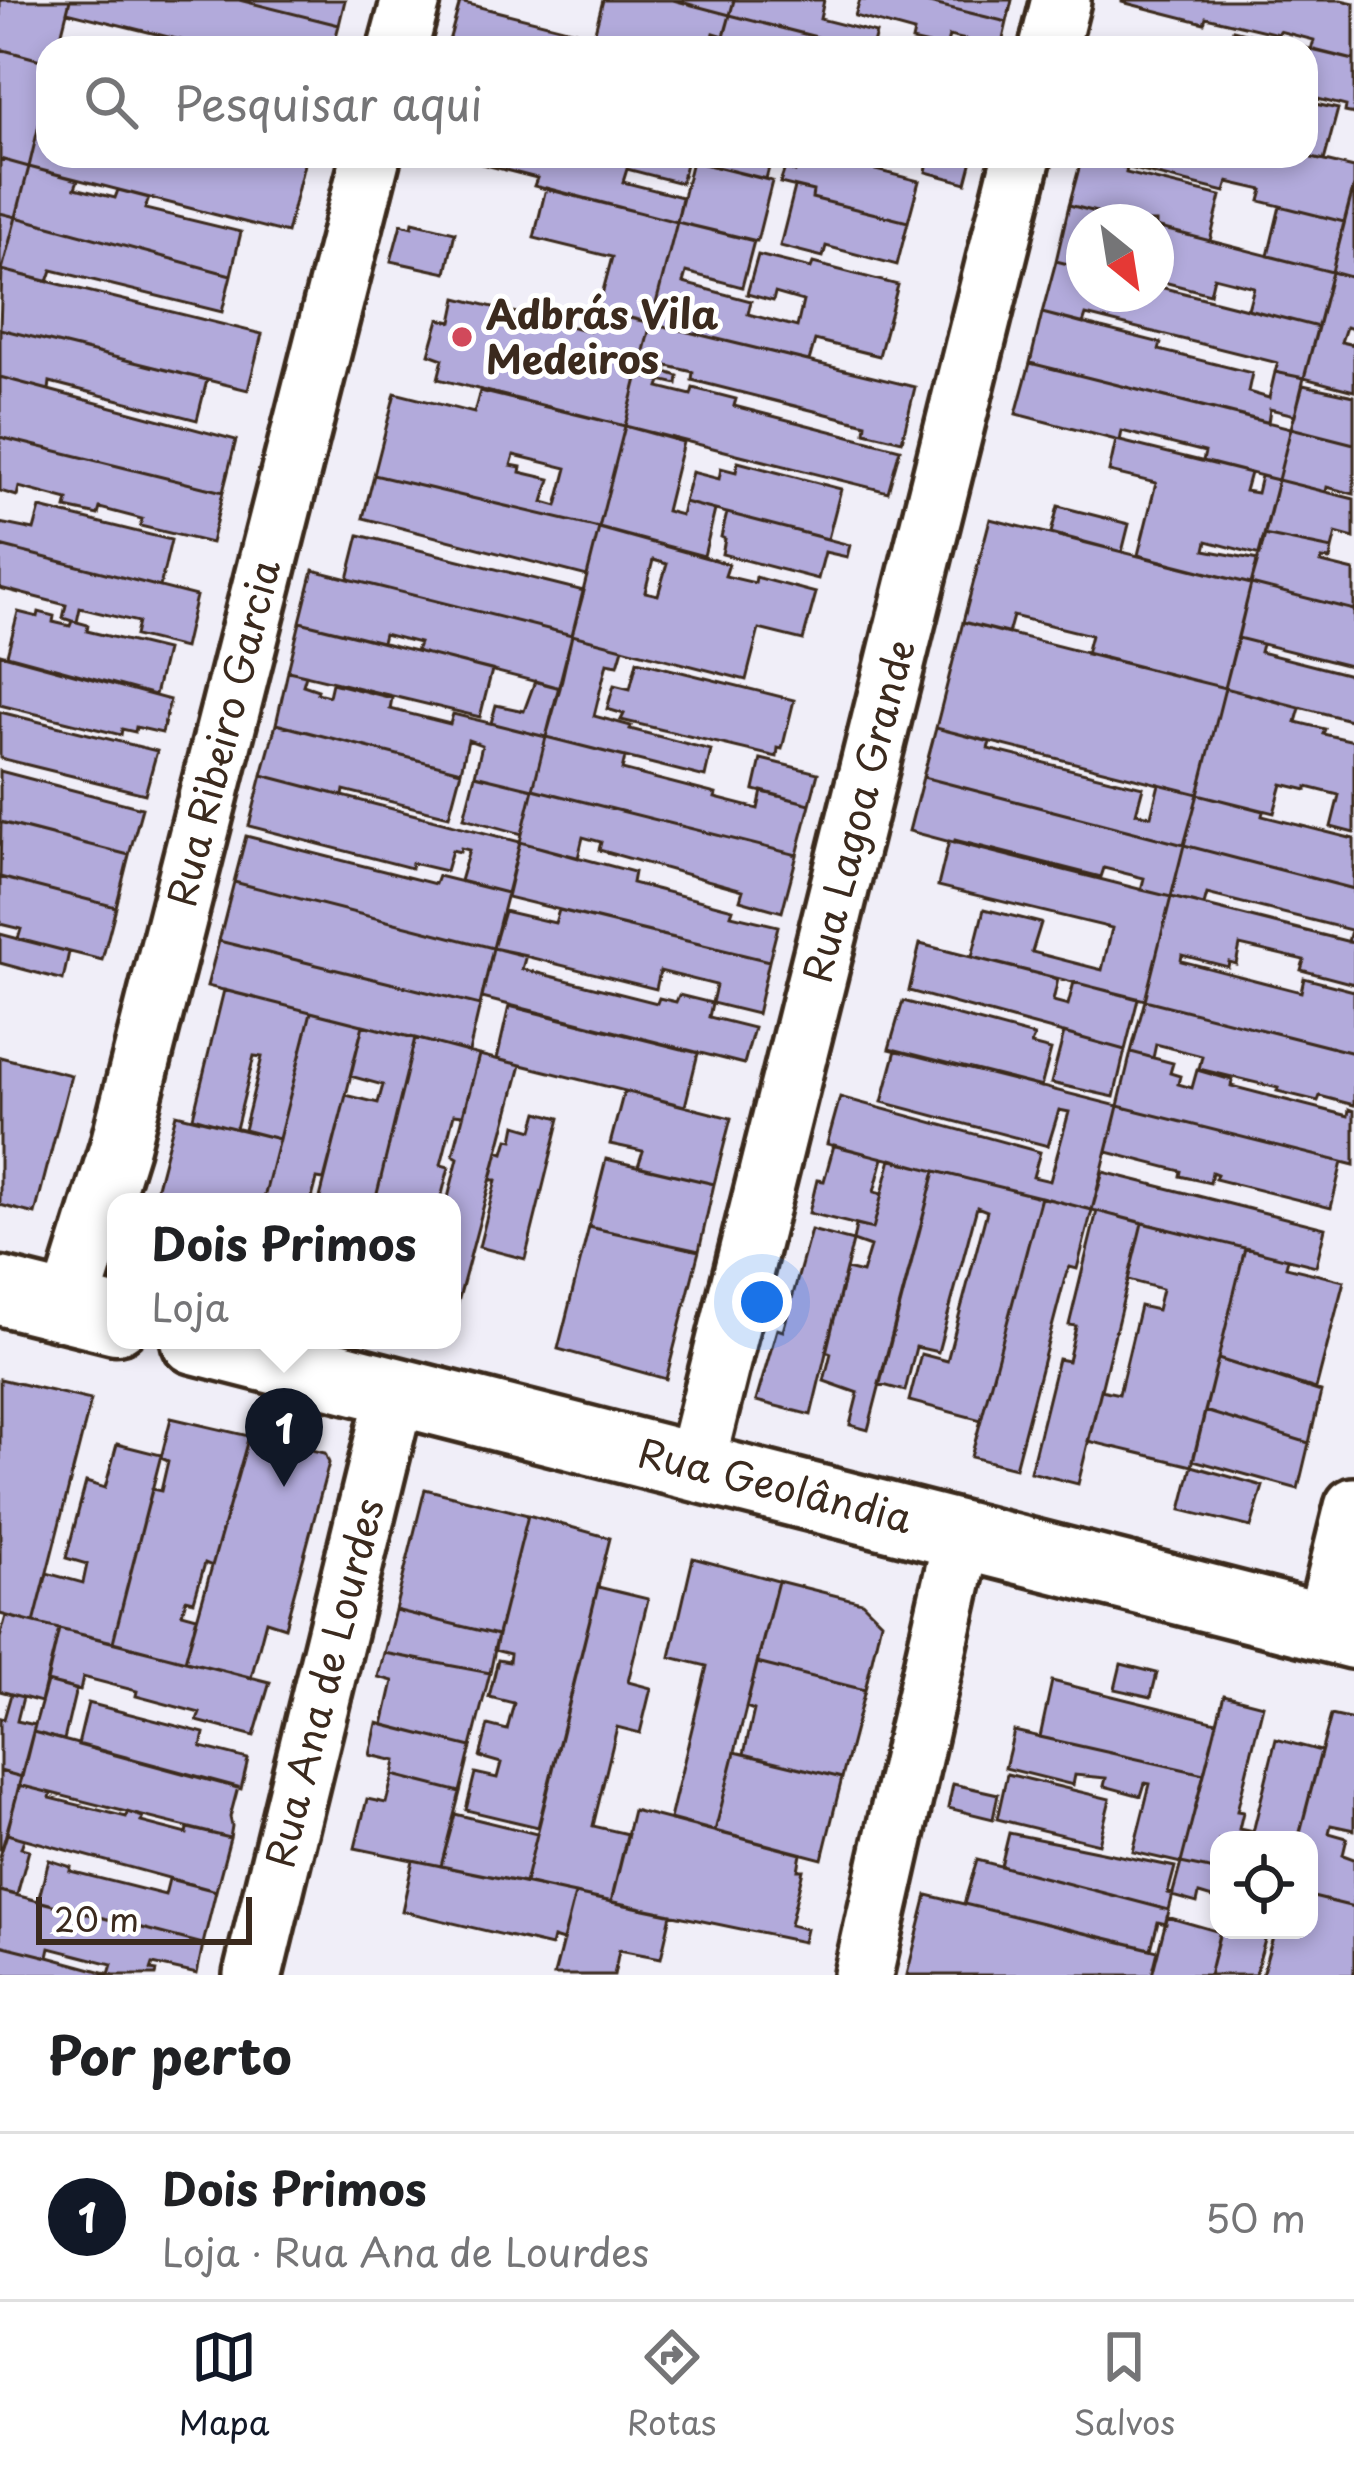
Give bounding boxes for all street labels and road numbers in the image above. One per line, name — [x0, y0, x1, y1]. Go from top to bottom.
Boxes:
street label: Rua Ribeiro Garcia — [150, 552, 293, 912]
street label: Rua Lagoa Grande — [785, 633, 928, 988]
street label: Rua Geolândia — [633, 1421, 919, 1546]
street label: Rua Ana de Lourdes — [248, 1492, 397, 1873]

